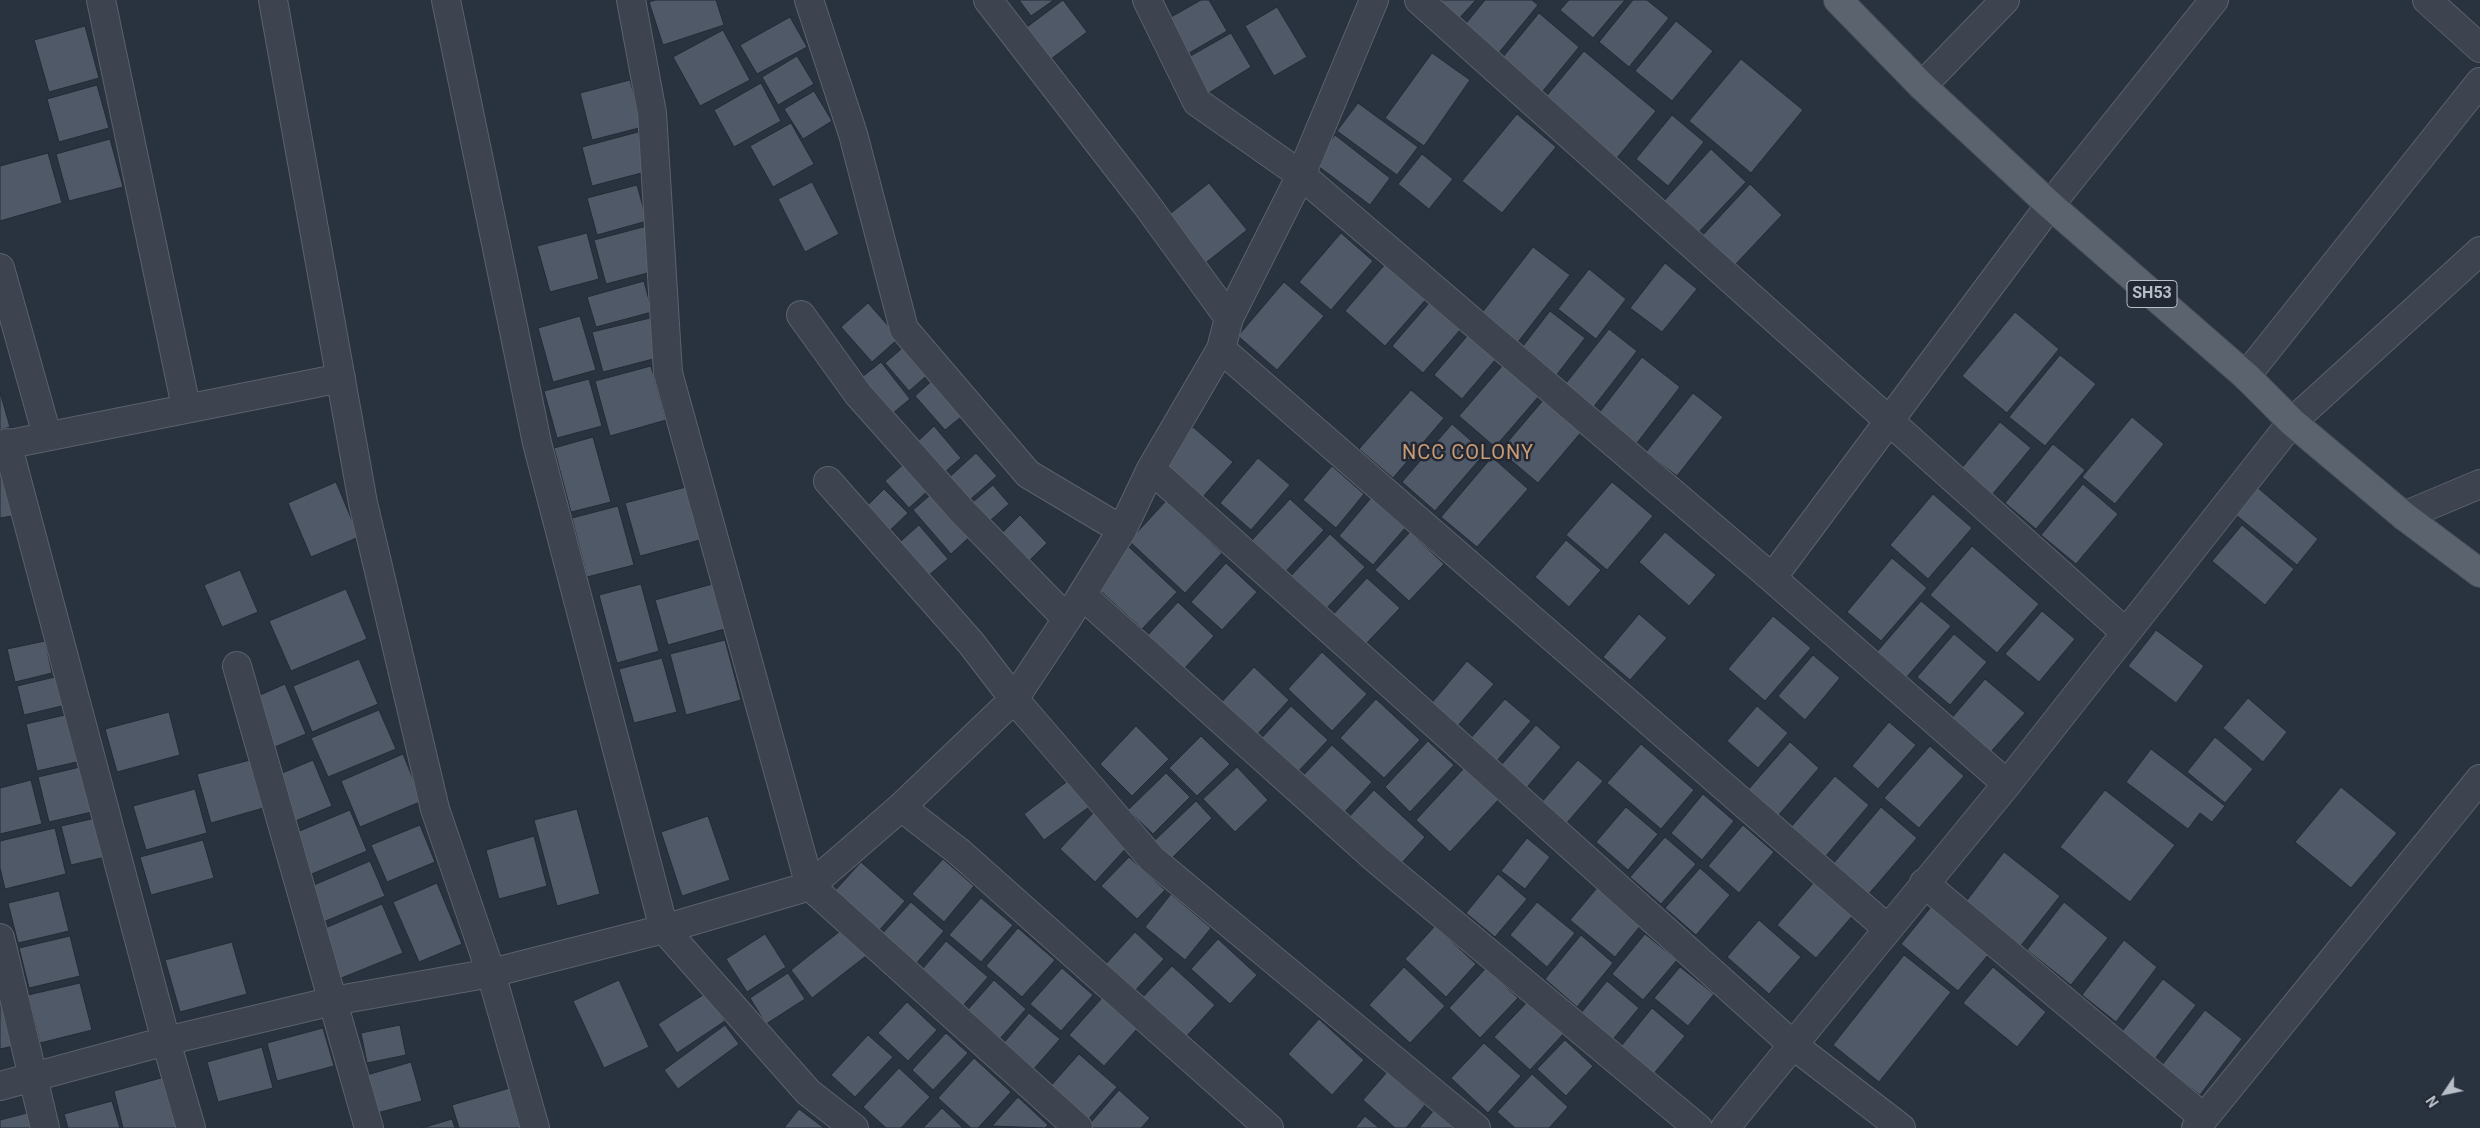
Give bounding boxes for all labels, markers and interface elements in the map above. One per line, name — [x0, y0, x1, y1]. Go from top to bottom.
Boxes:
road number: SH53 — [2127, 280, 2177, 308]
district label: NCC COLONY — [1401, 442, 1535, 466]
north arrow — [2420, 1068, 2470, 1118]
text: N — [2423, 1093, 2442, 1110]

